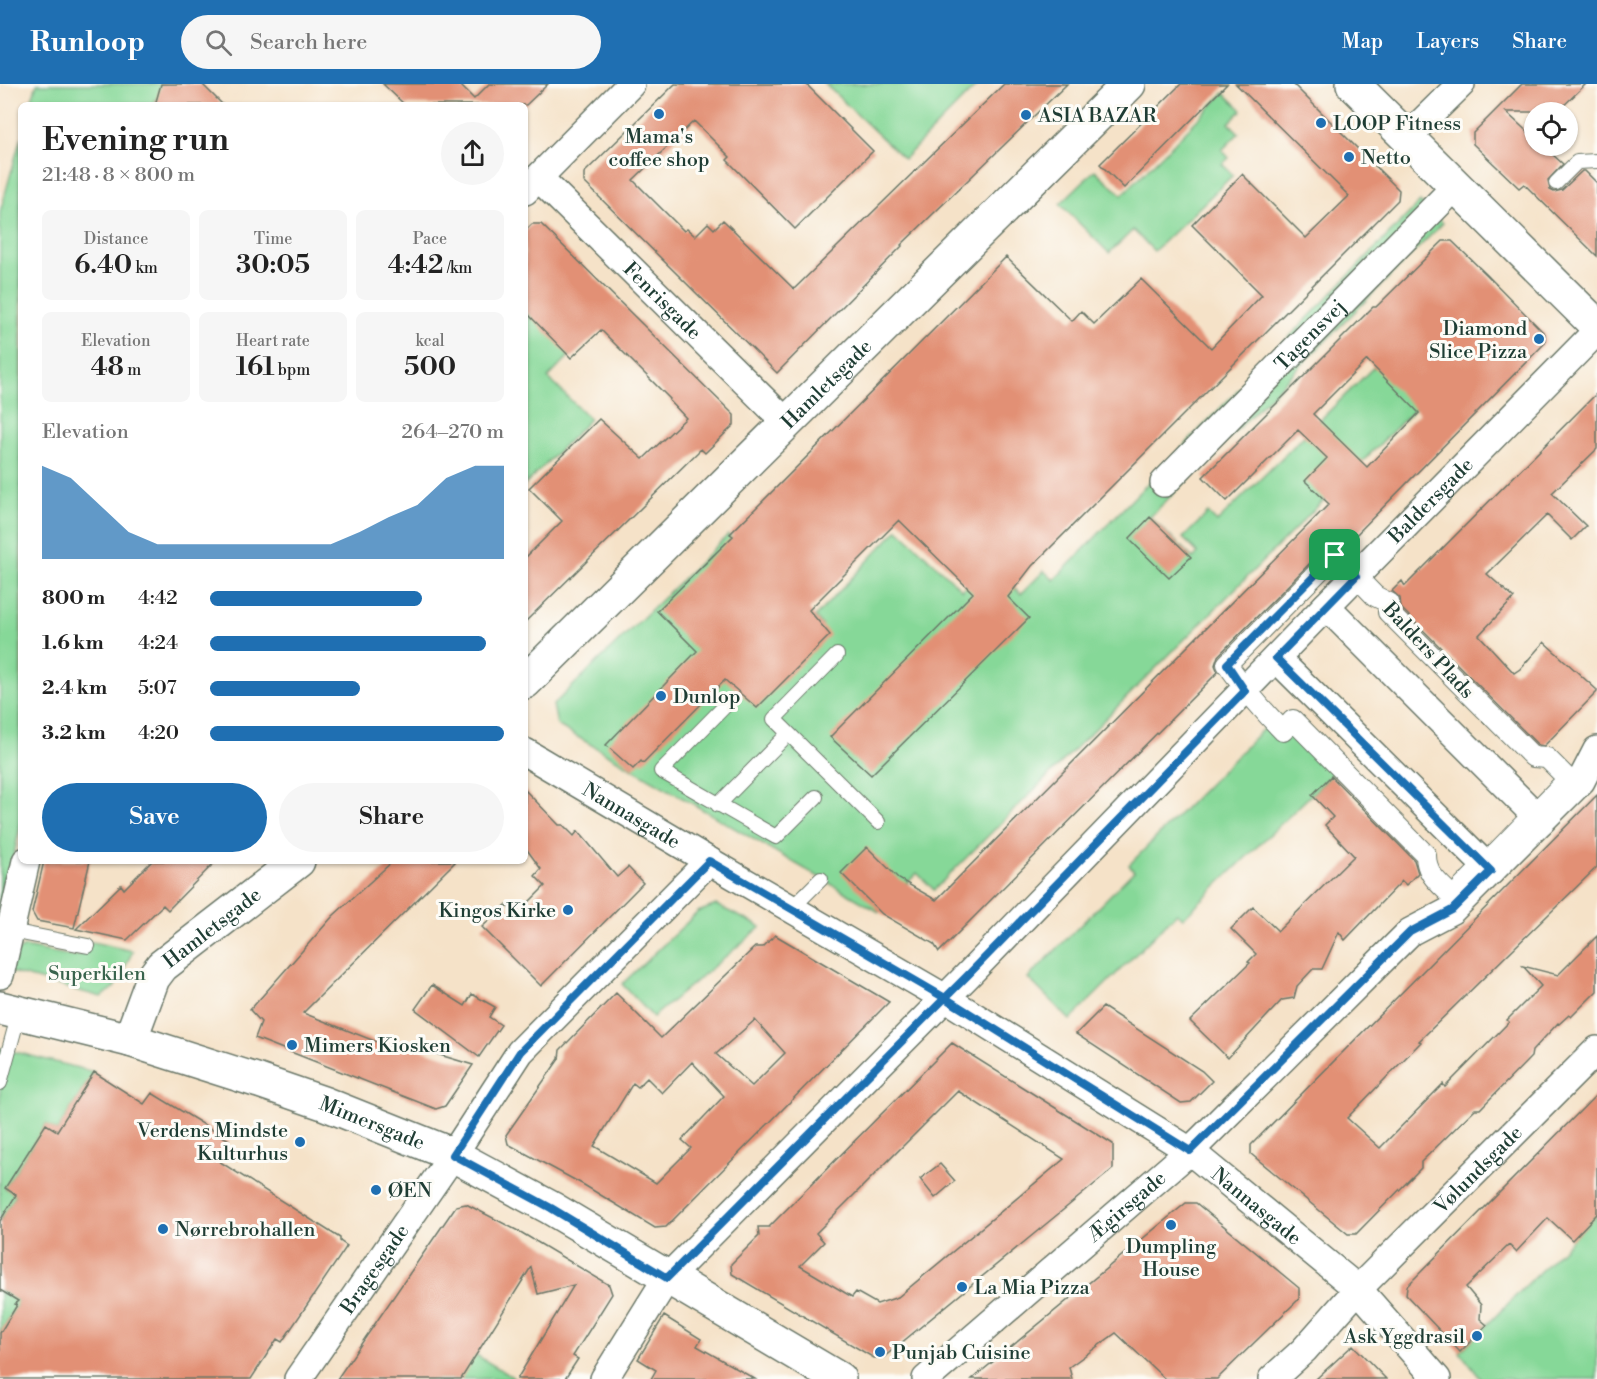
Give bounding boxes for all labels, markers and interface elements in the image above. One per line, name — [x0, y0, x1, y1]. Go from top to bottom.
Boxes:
search box — [181, 15, 601, 69]
text: Runloop — [30, 25, 145, 60]
icon: search — [202, 26, 235, 59]
text: Search here — [250, 29, 367, 56]
text: Map — [1342, 29, 1383, 55]
text: Layers — [1416, 29, 1479, 55]
text: Share — [1512, 29, 1567, 55]
map controls — [1524, 102, 1578, 156]
button: locate — [1524, 102, 1578, 156]
place label: ASIA BAZAR — [1037, 104, 1158, 129]
marker: Mama's coffee shop — [652, 107, 666, 121]
marker: ASIA BAZAR — [1019, 108, 1033, 122]
place label: LOOP Fitness — [1333, 112, 1461, 137]
marker: LOOP Fitness — [1314, 116, 1328, 130]
text: Evening run — [42, 120, 229, 161]
button: share — [441, 122, 504, 185]
place label: Mama's coffee shop — [608, 125, 710, 173]
place label: Netto — [1361, 146, 1411, 171]
marker: Netto — [1342, 150, 1356, 164]
text: 21:48 · 8 × 800 m — [42, 163, 195, 188]
text: Distance — [84, 229, 148, 249]
text: Time — [254, 229, 292, 249]
text: Pace — [413, 229, 447, 249]
text: 6.40 — [74, 249, 132, 281]
text: 30:05 — [236, 249, 310, 281]
text: 4:42 — [388, 249, 444, 281]
street label: Fenrisgade — [617, 257, 706, 345]
text: km — [132, 258, 158, 278]
text: /km — [444, 258, 472, 278]
street label: Tagensvej — [1270, 295, 1352, 377]
place label: Diamond Slice Pizza — [1429, 317, 1528, 365]
text: Elevation — [81, 331, 151, 351]
text: Heart rate — [236, 331, 310, 351]
text: kcal — [415, 331, 445, 351]
marker: Diamond Slice Pizza — [1532, 332, 1546, 346]
street label: Hamletsgade — [777, 335, 878, 435]
text: 48 — [91, 351, 124, 383]
text: 161 — [236, 351, 274, 383]
text: 500 — [404, 351, 456, 383]
text: m — [124, 360, 141, 380]
text: bpm — [274, 360, 310, 380]
text: Elevation — [42, 420, 129, 445]
text: 264–270 m — [402, 420, 504, 445]
street label: Baldersgade — [1383, 453, 1479, 550]
pin — [1309, 529, 1360, 580]
icon: arrive — [1318, 538, 1351, 571]
text: 800 m — [42, 586, 105, 611]
text: 4:42 — [138, 586, 178, 611]
street label: Balders Plads — [1376, 597, 1479, 704]
text: 1.6 km — [42, 631, 104, 656]
text: 4:24 — [138, 631, 178, 656]
text: 2.4 km — [42, 676, 107, 701]
text: 5:07 — [138, 676, 177, 701]
place label: Dunlop — [673, 685, 741, 710]
marker: Dunlop — [654, 689, 668, 703]
text: 3.2 km — [42, 721, 106, 746]
text: 4:20 — [138, 721, 179, 746]
street label: Nannasgade — [577, 778, 684, 855]
button: Save — [42, 783, 267, 852]
button: Share — [279, 783, 504, 852]
street label: Hamletsgade — [159, 883, 267, 975]
place label: Kingos Kirke — [438, 899, 556, 924]
marker: Kingos Kirke — [561, 903, 575, 917]
park label: Superkilen — [48, 962, 146, 987]
place label: Mimers Kiosken — [304, 1034, 451, 1059]
marker: Mimers Kiosken — [285, 1038, 299, 1052]
street label: Mimersgade — [315, 1092, 428, 1156]
place label: Verdens Mindste Kulturhus — [136, 1119, 288, 1167]
street label: Vølundsgade — [1429, 1121, 1528, 1221]
marker: Verdens Mindste Kulturhus — [293, 1135, 307, 1149]
street label: Nannasgade — [1206, 1163, 1306, 1251]
street label: Ægirsgade — [1082, 1166, 1172, 1249]
place label: ØEN — [388, 1179, 432, 1204]
marker: ØEN — [369, 1183, 383, 1197]
place label: Nørrebrohallen — [175, 1218, 316, 1243]
marker: Dumpling House — [1164, 1218, 1178, 1232]
street label: Bragesgade — [335, 1220, 415, 1320]
marker: Nørrebrohallen — [156, 1222, 170, 1236]
place label: Dumpling House — [1126, 1235, 1217, 1283]
place label: La Mia Pizza — [974, 1276, 1090, 1301]
marker: La Mia Pizza — [955, 1280, 969, 1294]
place label: Ask Yggdrasil — [1343, 1325, 1465, 1350]
marker: Ask Yggdrasil — [1470, 1329, 1484, 1343]
place label: Punjab Cuisine — [892, 1341, 1031, 1366]
marker: Punjab Cuisine — [873, 1345, 887, 1359]

